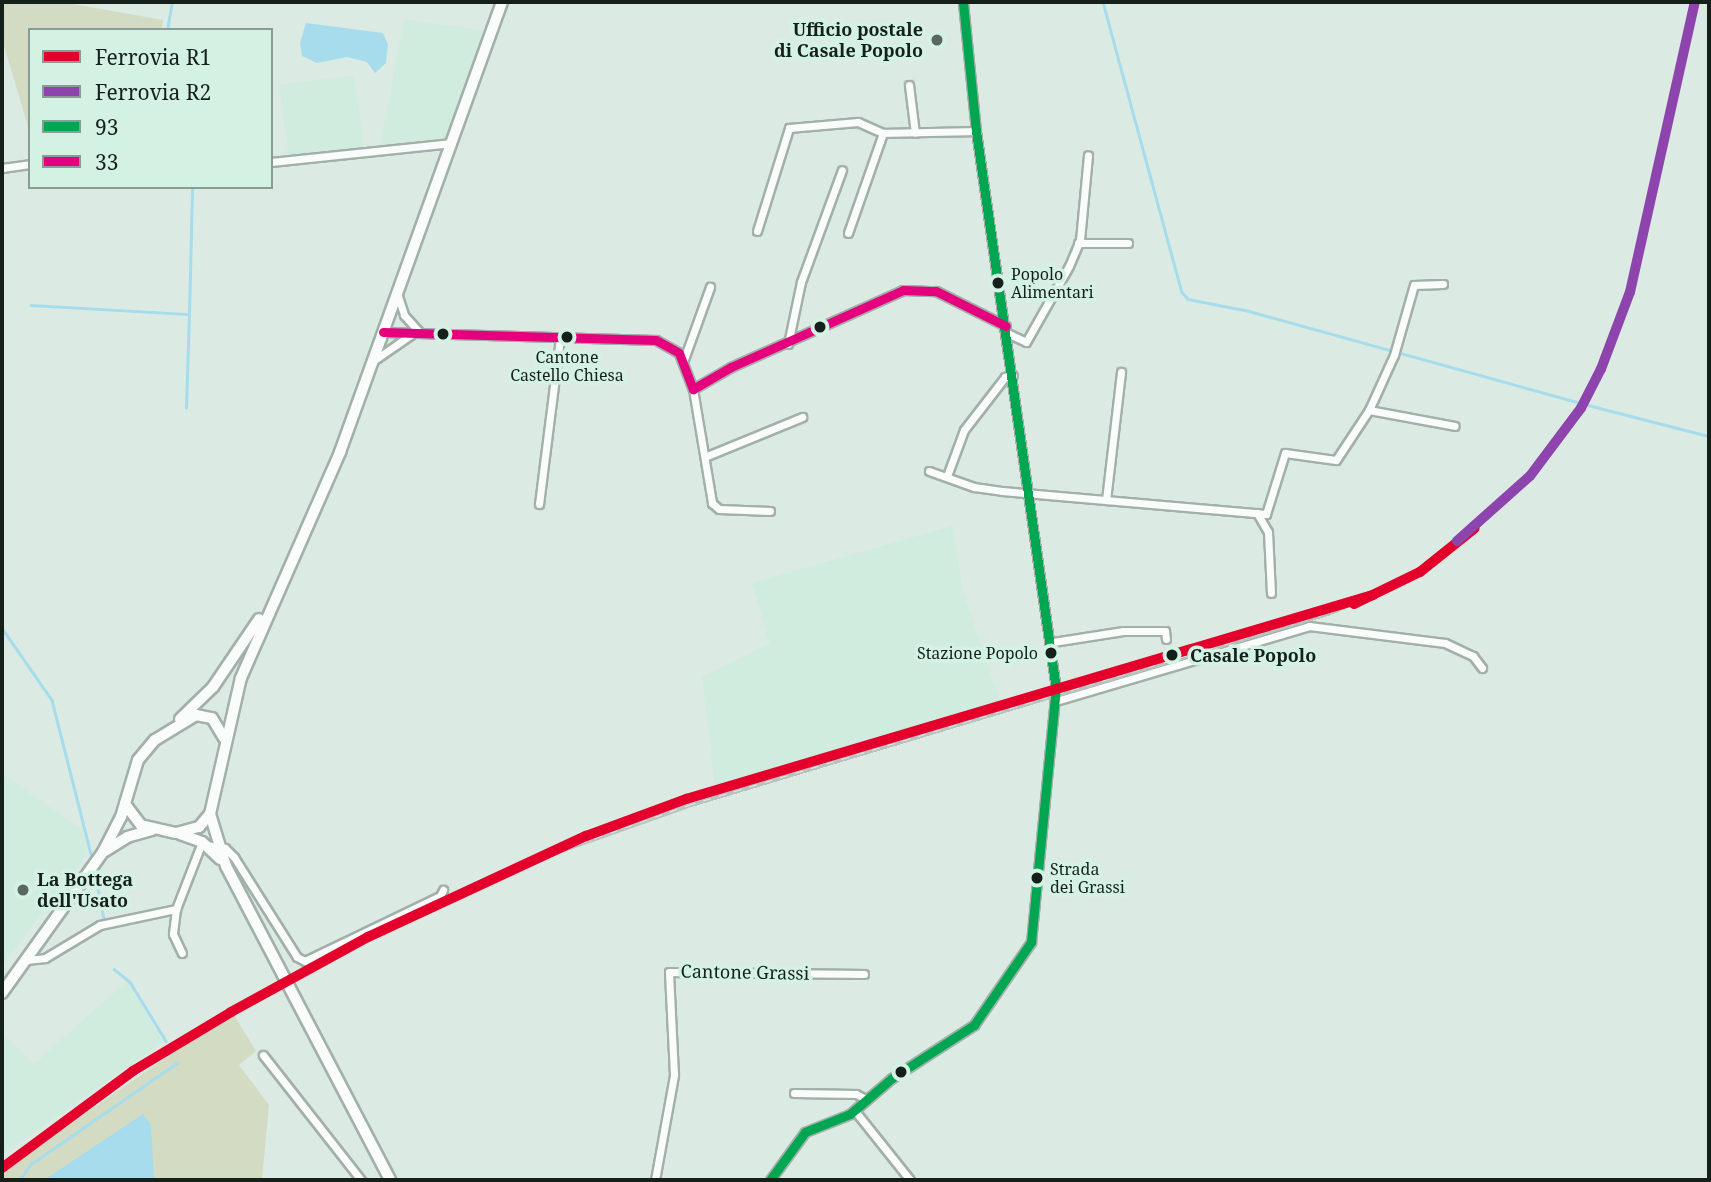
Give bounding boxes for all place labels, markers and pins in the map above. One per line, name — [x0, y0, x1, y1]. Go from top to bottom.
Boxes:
place label: Ufficio postale di Casale Popolo — [774, 19, 923, 61]
marker: Ufficio postale di Casale Popolo — [929, 32, 945, 48]
place label: Popolo Alimentari — [1011, 264, 1094, 302]
marker: Popolo Alimentari — [991, 276, 1005, 290]
unlabelled marker — [813, 320, 827, 334]
unlabelled marker — [436, 327, 450, 341]
marker: Cantone Castello Chiesa — [560, 330, 574, 344]
place label: Cantone Castello Chiesa — [510, 347, 624, 385]
place label: Stazione Popolo — [917, 643, 1038, 663]
marker: Casale Popolo — [1161, 644, 1183, 666]
place label: Casale Popolo — [1190, 644, 1316, 666]
marker: Stazione Popolo — [1044, 646, 1058, 660]
place label: Strada dei Grassi — [1050, 859, 1125, 897]
place label: La Bottega dell'Usato — [37, 869, 133, 912]
marker: Strada dei Grassi — [1030, 871, 1044, 885]
marker: La Bottega dell'Usato — [15, 882, 31, 898]
unlabelled marker — [894, 1065, 908, 1079]

